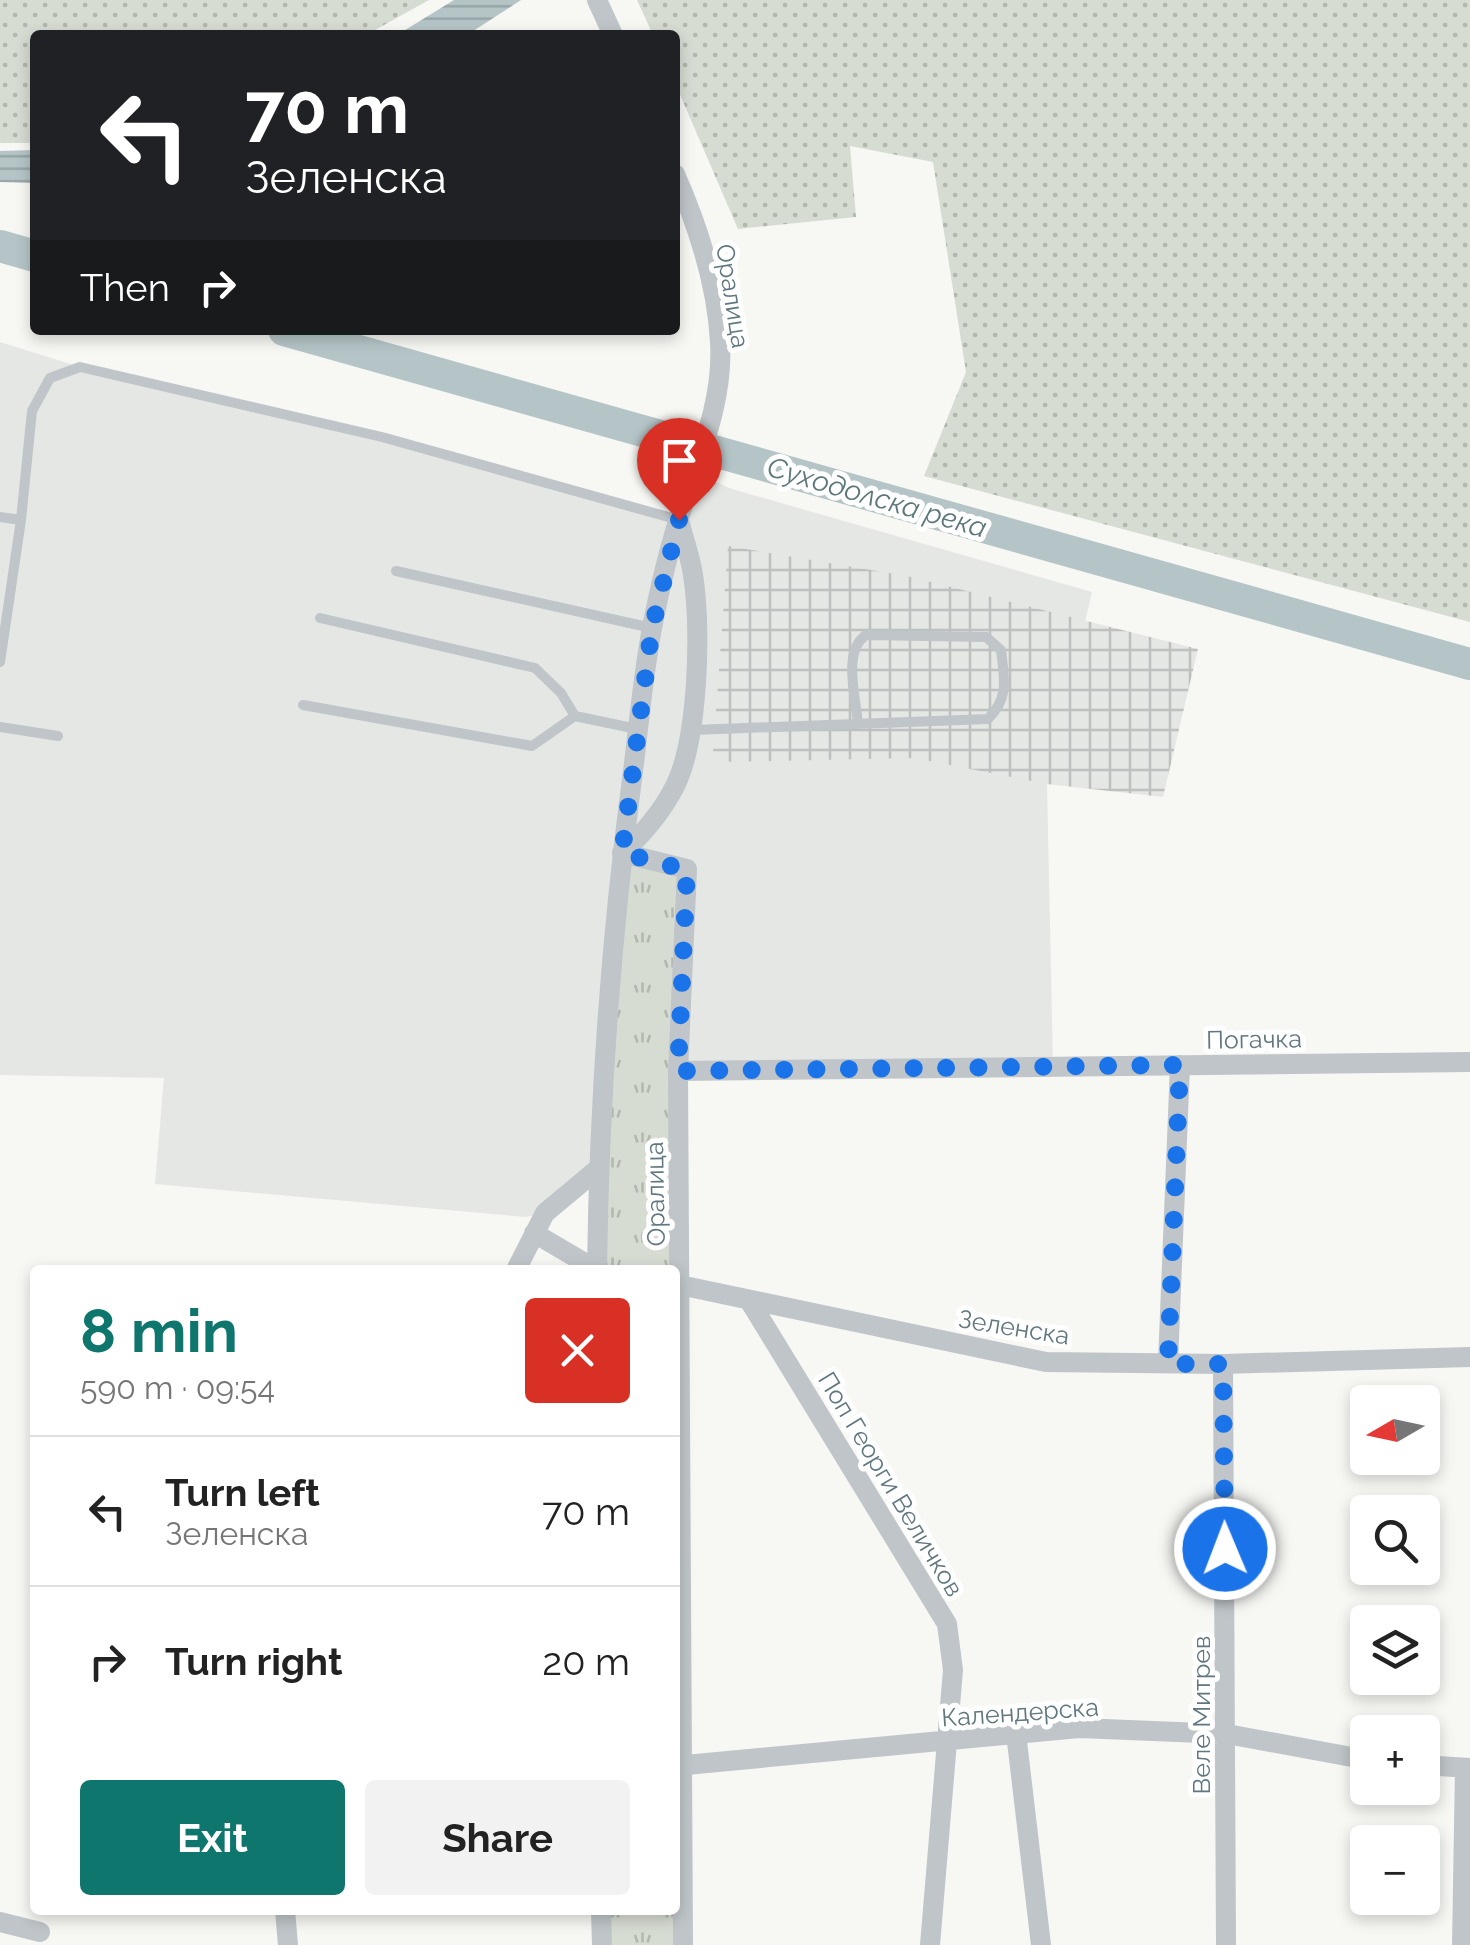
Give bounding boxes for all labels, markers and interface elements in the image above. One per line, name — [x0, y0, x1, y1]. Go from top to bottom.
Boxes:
text: 70 m — [245, 67, 409, 149]
icon: left — [80, 70, 210, 200]
text: Зеленска — [245, 151, 447, 204]
street label: Оралица — [710, 242, 756, 350]
icon: right — [190, 260, 245, 315]
text: Then — [80, 265, 170, 310]
pin — [637, 418, 722, 521]
icon: arrive — [652, 433, 707, 488]
water label: Суходолска река — [763, 450, 991, 545]
street label: Погачка — [1206, 1023, 1302, 1055]
street label: Оралица — [639, 1141, 671, 1247]
text: 8 min — [80, 1296, 238, 1366]
button: close — [525, 1298, 630, 1403]
street label: Зеленска — [956, 1303, 1072, 1351]
street label: Поп Георги Величков — [812, 1366, 970, 1602]
text: 590 m · 09:54 — [80, 1369, 275, 1406]
north arrow — [1350, 1385, 1440, 1475]
map controls — [1350, 1385, 1440, 1915]
text: Turn left — [165, 1470, 320, 1515]
icon: left — [80, 1484, 135, 1539]
text: 70 m — [542, 1489, 630, 1534]
button: search — [1350, 1495, 1440, 1585]
position arrow — [1173, 1497, 1277, 1601]
text: Зеленска — [165, 1515, 308, 1552]
button: layers — [1350, 1605, 1440, 1695]
icon: right — [80, 1634, 135, 1689]
street label: Веле Митрев — [1186, 1636, 1216, 1794]
text: Turn right — [165, 1639, 342, 1684]
text: 20 m — [542, 1639, 630, 1684]
street label: Календерска — [940, 1692, 1100, 1732]
button: + — [1350, 1715, 1440, 1805]
button: Exit — [80, 1780, 345, 1895]
button: Share — [365, 1780, 630, 1895]
button: − — [1350, 1825, 1440, 1915]

